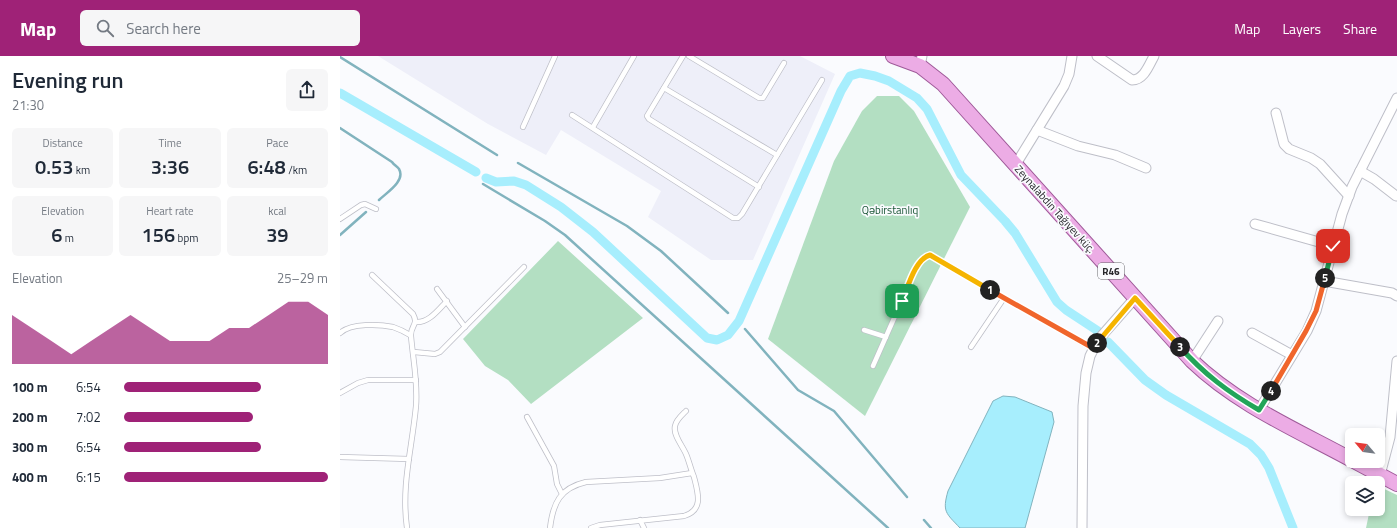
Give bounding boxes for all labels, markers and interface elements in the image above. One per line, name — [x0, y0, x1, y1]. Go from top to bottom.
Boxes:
search box — [80, 10, 360, 46]
text: Map — [20, 14, 56, 43]
icon: search — [94, 17, 116, 39]
text: Search here — [126, 17, 201, 40]
text: Map — [1234, 18, 1260, 39]
text: Layers — [1282, 18, 1321, 39]
text: Share — [1343, 18, 1377, 39]
text: Evening run — [12, 63, 123, 97]
button: share — [286, 69, 328, 111]
text: 21:30 — [12, 95, 44, 115]
text: Distance — [43, 135, 83, 151]
text: Time — [159, 135, 181, 151]
text: Pace — [266, 135, 288, 151]
text: 0.53 — [35, 151, 73, 182]
text: 3:36 — [151, 151, 189, 182]
text: 6:48 — [247, 151, 286, 182]
text: km — [73, 162, 90, 178]
text: /km — [286, 162, 307, 178]
street label: Zeynalabdin Tağıyev küç. — [1011, 162, 1099, 256]
park label: Qəbirstanlıq — [862, 202, 918, 218]
text: Elevation — [41, 203, 84, 219]
text: Heart rate — [146, 203, 194, 219]
text: kcal — [268, 203, 286, 219]
text: 6 — [51, 219, 62, 250]
text: 156 — [142, 219, 175, 250]
text: 39 — [266, 219, 289, 250]
pin — [1316, 229, 1350, 263]
text: m — [62, 230, 74, 246]
text: bpm — [175, 230, 198, 246]
icon: check — [1322, 235, 1344, 257]
road number: R46 — [1098, 263, 1124, 279]
text: Elevation — [12, 268, 63, 288]
text: 25–29 m — [277, 268, 328, 288]
pin: 5 — [1315, 268, 1335, 288]
text: 5 — [1322, 270, 1328, 286]
pin: 1 — [980, 280, 1000, 300]
text: 1 — [987, 282, 993, 298]
pin — [885, 284, 919, 318]
icon: arrive — [891, 290, 913, 312]
pin: 2 — [1087, 333, 1107, 353]
text: 2 — [1094, 335, 1100, 351]
pin: 3 — [1170, 337, 1190, 357]
text: 3 — [1177, 339, 1183, 355]
text: 100 m — [12, 377, 48, 397]
text: 6:54 — [76, 377, 101, 397]
pin: 4 — [1261, 381, 1281, 401]
text: 4 — [1268, 383, 1274, 399]
text: 200 m — [12, 407, 48, 427]
text: 7:02 — [76, 407, 101, 427]
north arrow — [1345, 428, 1385, 468]
map controls — [1345, 428, 1385, 516]
text: 300 m — [12, 437, 48, 457]
text: 6:54 — [76, 437, 101, 457]
text: 400 m — [12, 467, 48, 487]
text: 6:15 — [76, 467, 101, 487]
button: layers — [1345, 476, 1385, 516]

